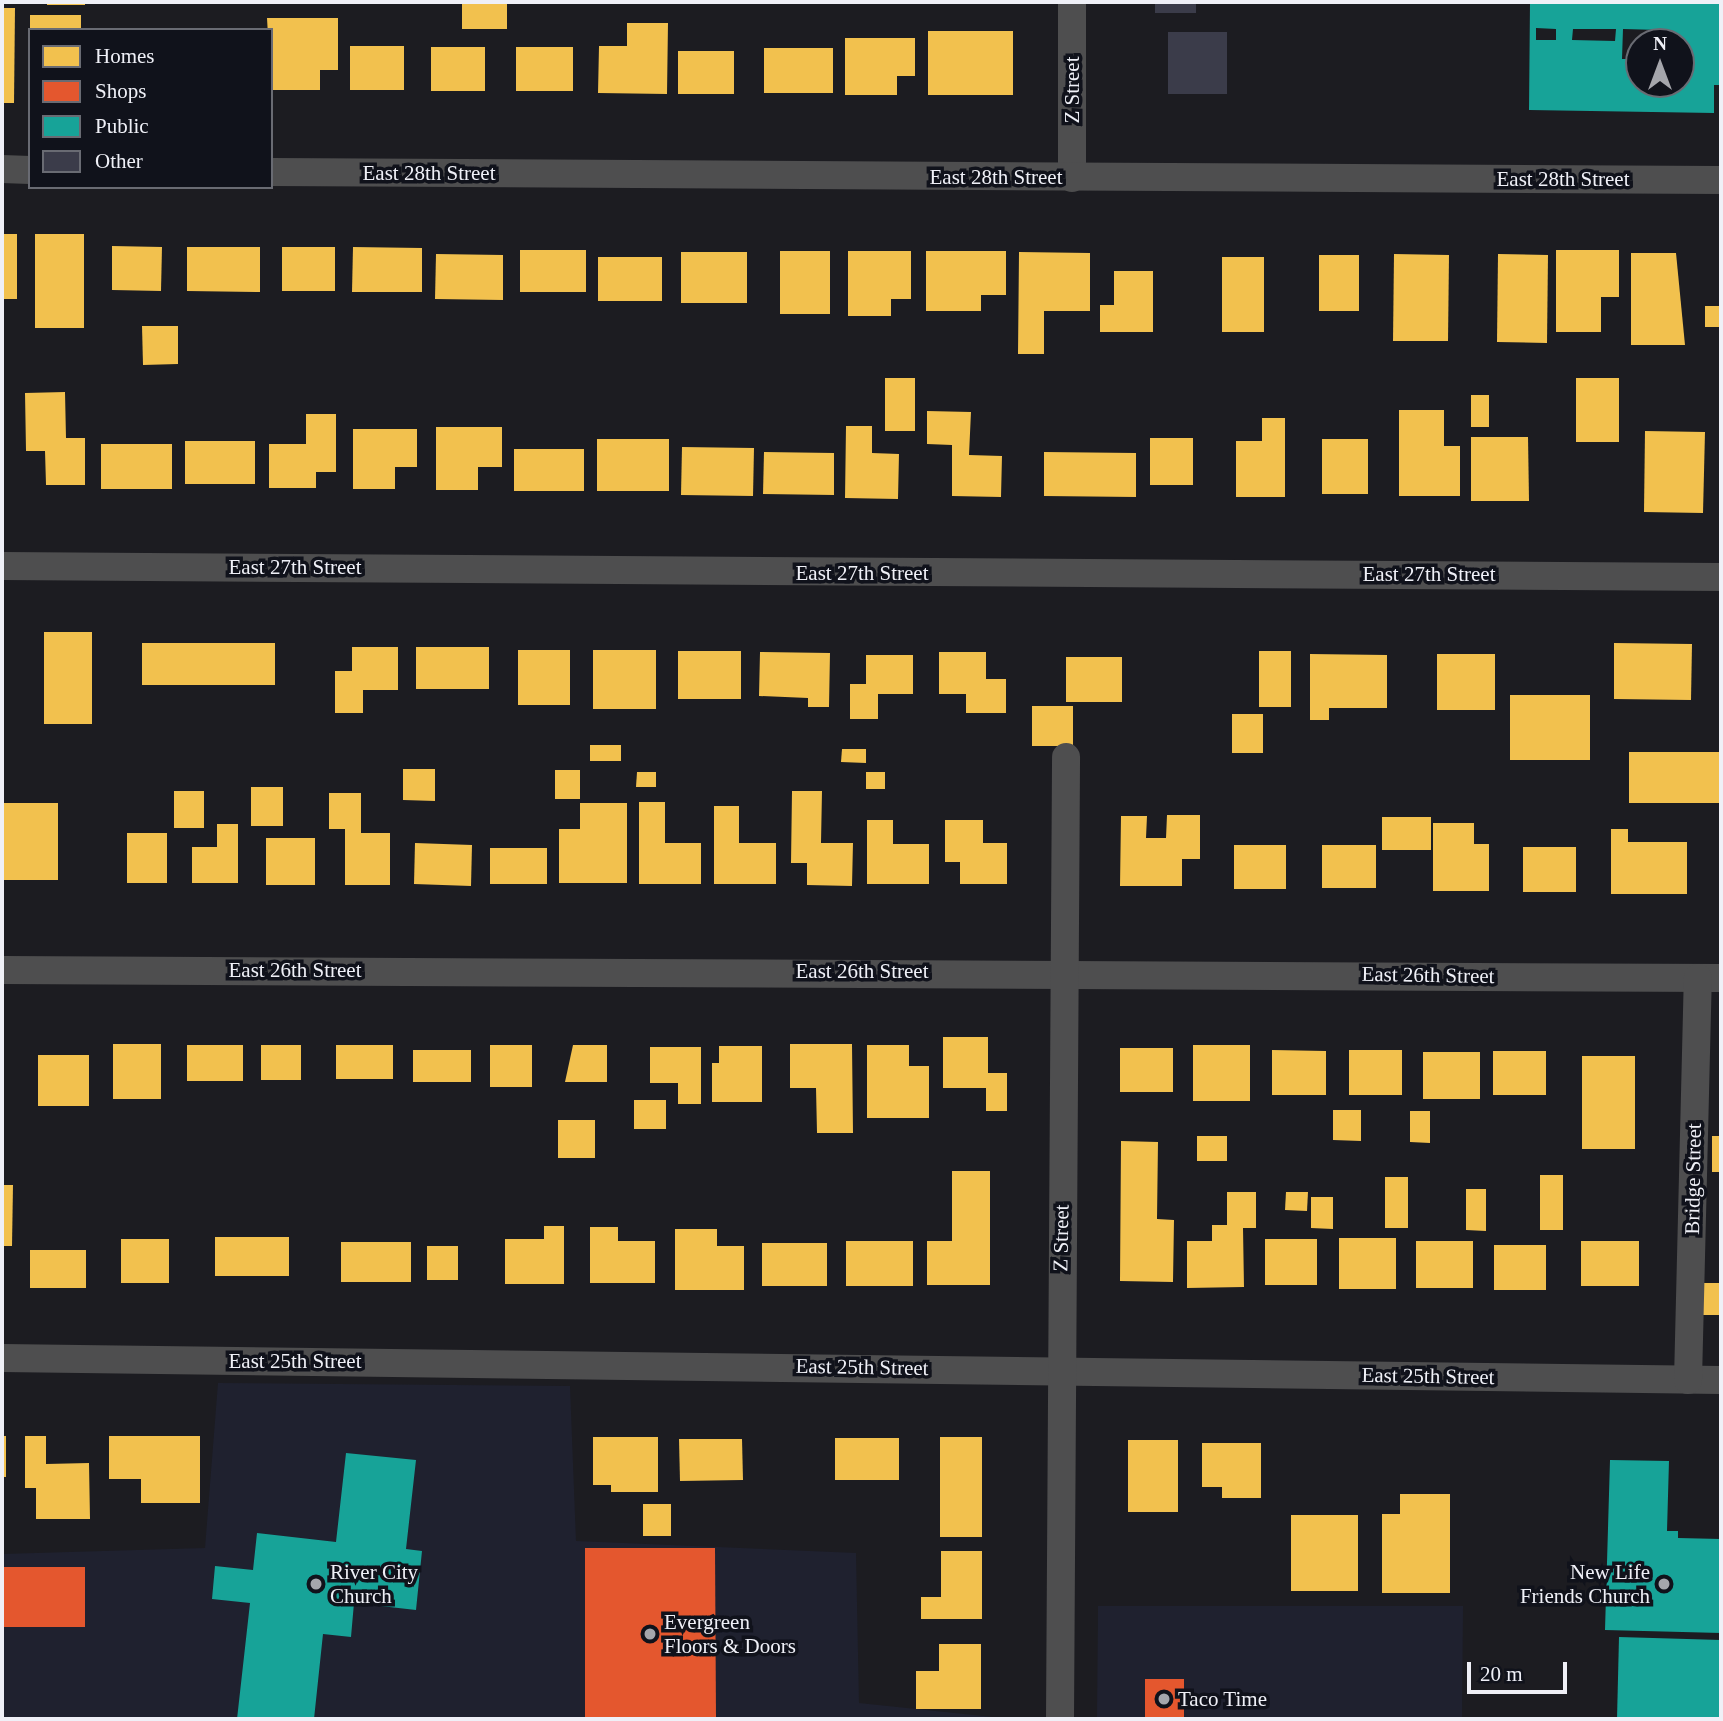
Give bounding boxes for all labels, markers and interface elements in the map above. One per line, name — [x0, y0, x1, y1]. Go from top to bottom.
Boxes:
legend — [28, 28, 273, 189]
north arrow — [1625, 28, 1695, 98]
text: N — [1653, 33, 1667, 54]
text: Homes — [95, 44, 155, 68]
street label: Z Street — [1059, 56, 1085, 124]
text: Shops — [95, 79, 146, 103]
text: Public — [95, 114, 149, 138]
text: Other — [95, 149, 143, 173]
street label: East 28th Street — [363, 160, 495, 186]
street label: East 28th Street — [930, 164, 1062, 190]
street label: East 28th Street — [1497, 166, 1629, 192]
street label: East 27th Street — [229, 554, 361, 580]
street label: East 27th Street — [796, 560, 928, 586]
street label: East 27th Street — [1363, 561, 1495, 587]
street label: East 26th Street — [229, 957, 361, 983]
street label: East 26th Street — [796, 958, 928, 984]
street label: East 26th Street — [1361, 961, 1495, 989]
street label: Bridge Street — [1679, 1123, 1707, 1235]
street label: Z Street — [1048, 1204, 1074, 1272]
street label: East 25th Street — [229, 1348, 361, 1374]
street label: East 25th Street — [795, 1353, 929, 1381]
street label: East 25th Street — [1361, 1362, 1495, 1390]
place label: River City Church — [330, 1559, 418, 1609]
place label: New Life Friends Church — [1520, 1559, 1650, 1609]
marker: River City Church — [308, 1576, 324, 1592]
marker: New Life Friends Church — [1656, 1576, 1672, 1592]
place label: Evergreen Floors & Doors — [664, 1609, 796, 1659]
marker: Evergreen Floors & Doors — [642, 1626, 658, 1642]
scale bar — [1471, 1648, 1571, 1692]
text: 20 m — [1480, 1662, 1523, 1686]
place label: Taco Time — [1178, 1686, 1267, 1712]
marker: Taco Time — [1156, 1691, 1172, 1707]

